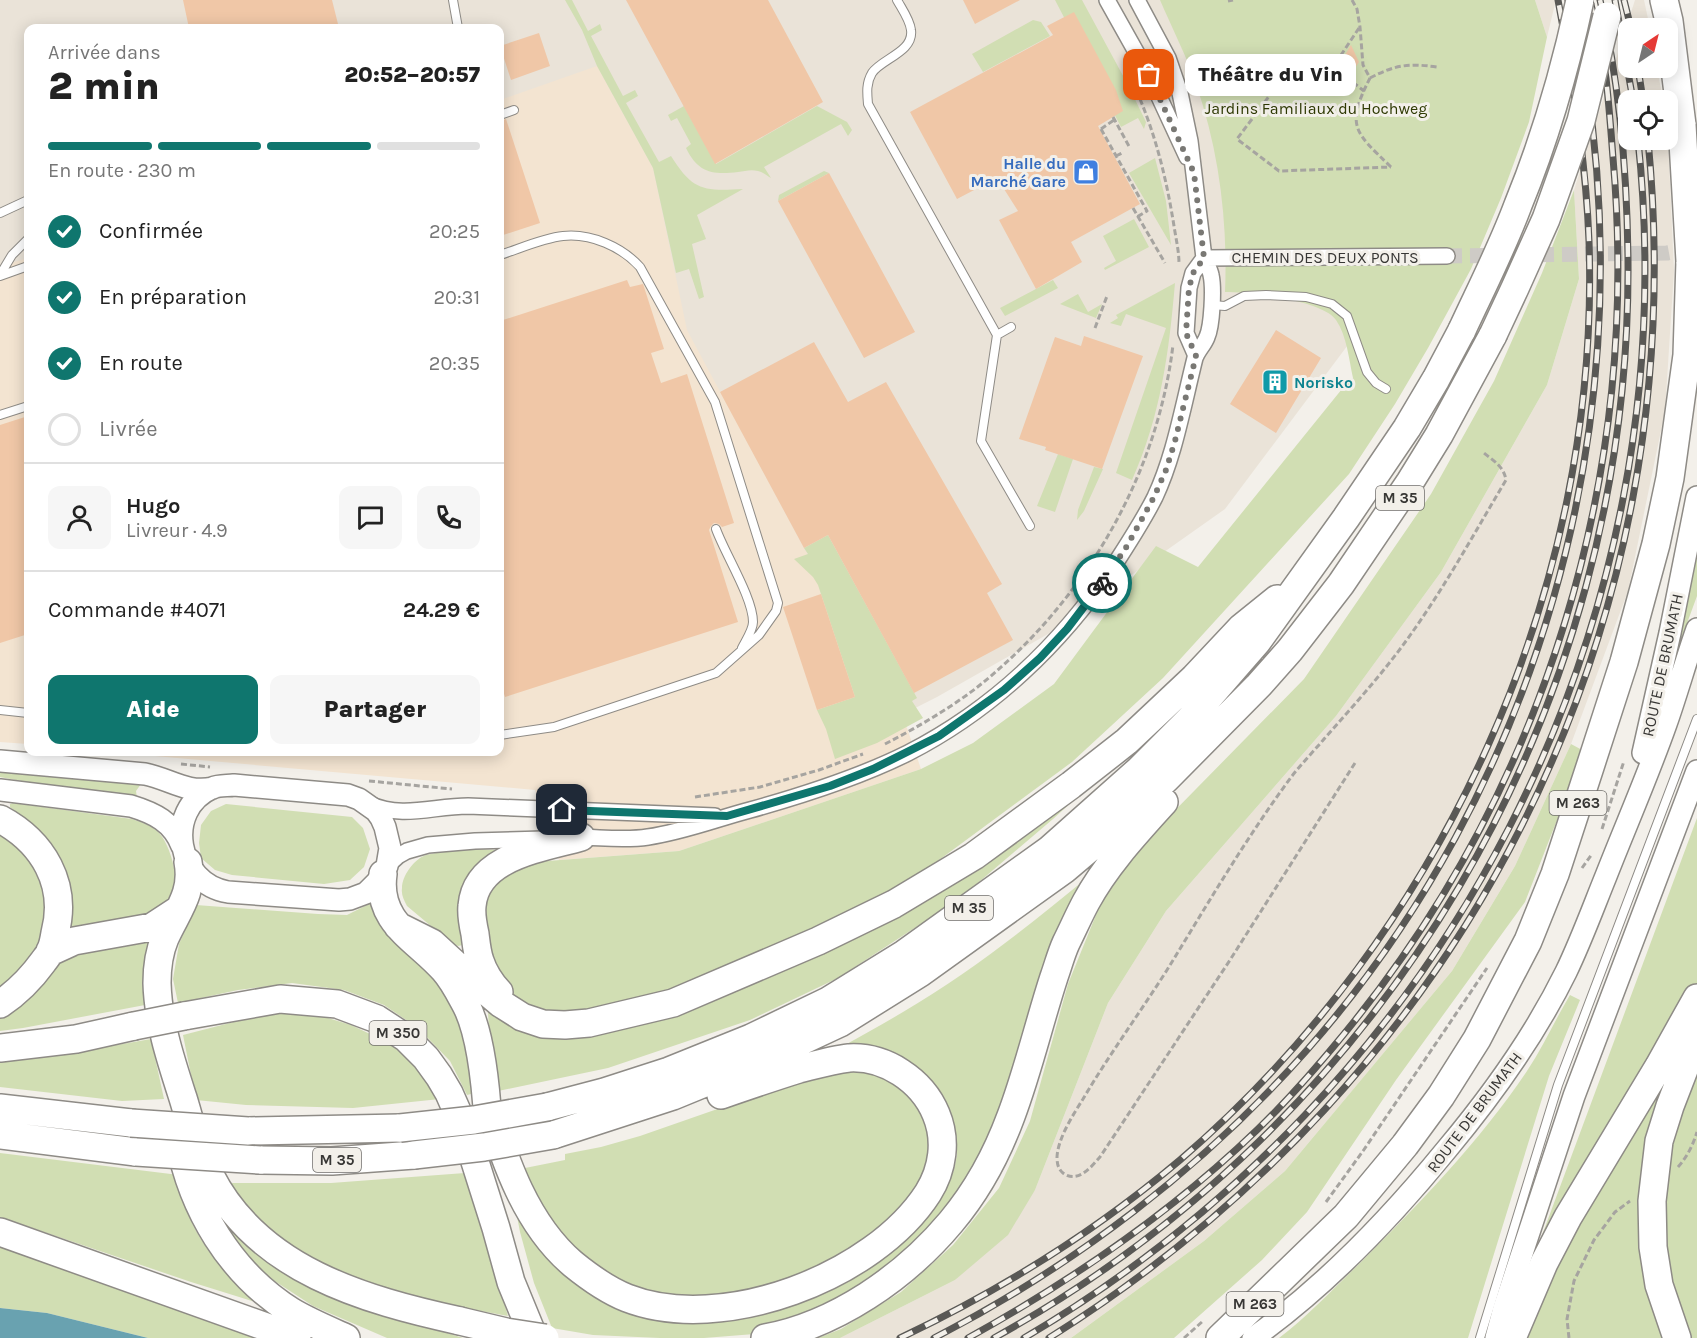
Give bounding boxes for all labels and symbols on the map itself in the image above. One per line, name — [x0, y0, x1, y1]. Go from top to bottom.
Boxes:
north arrow — [1618, 18, 1678, 78]
pin — [1123, 49, 1174, 100]
callout: Théâtre du Vin — [1185, 54, 1356, 96]
park label: Jardins Familiaux du Hochweg — [1205, 99, 1427, 118]
place label: Halle du Marché Gare — [970, 154, 1066, 191]
shop icon: Halle du Marché Gare — [1071, 157, 1101, 187]
street label: CHEMIN DES DEUX PONTS — [1231, 248, 1419, 267]
building icon: Norisko — [1260, 367, 1290, 397]
place label: Norisko — [1294, 373, 1353, 392]
road number: M 35 — [1376, 486, 1424, 510]
courier — [1072, 553, 1132, 613]
street label: ROUTE DE BRUMATH — [1638, 592, 1687, 738]
pin — [536, 784, 587, 835]
road number: M 263 — [1550, 791, 1606, 815]
road number: M 35 — [945, 896, 993, 920]
road number: M 350 — [370, 1021, 426, 1045]
street label: ROUTE DE BRUMATH — [1423, 1048, 1526, 1176]
road number: M 35 — [313, 1148, 361, 1172]
road number: M 263 — [1226, 1292, 1284, 1316]

